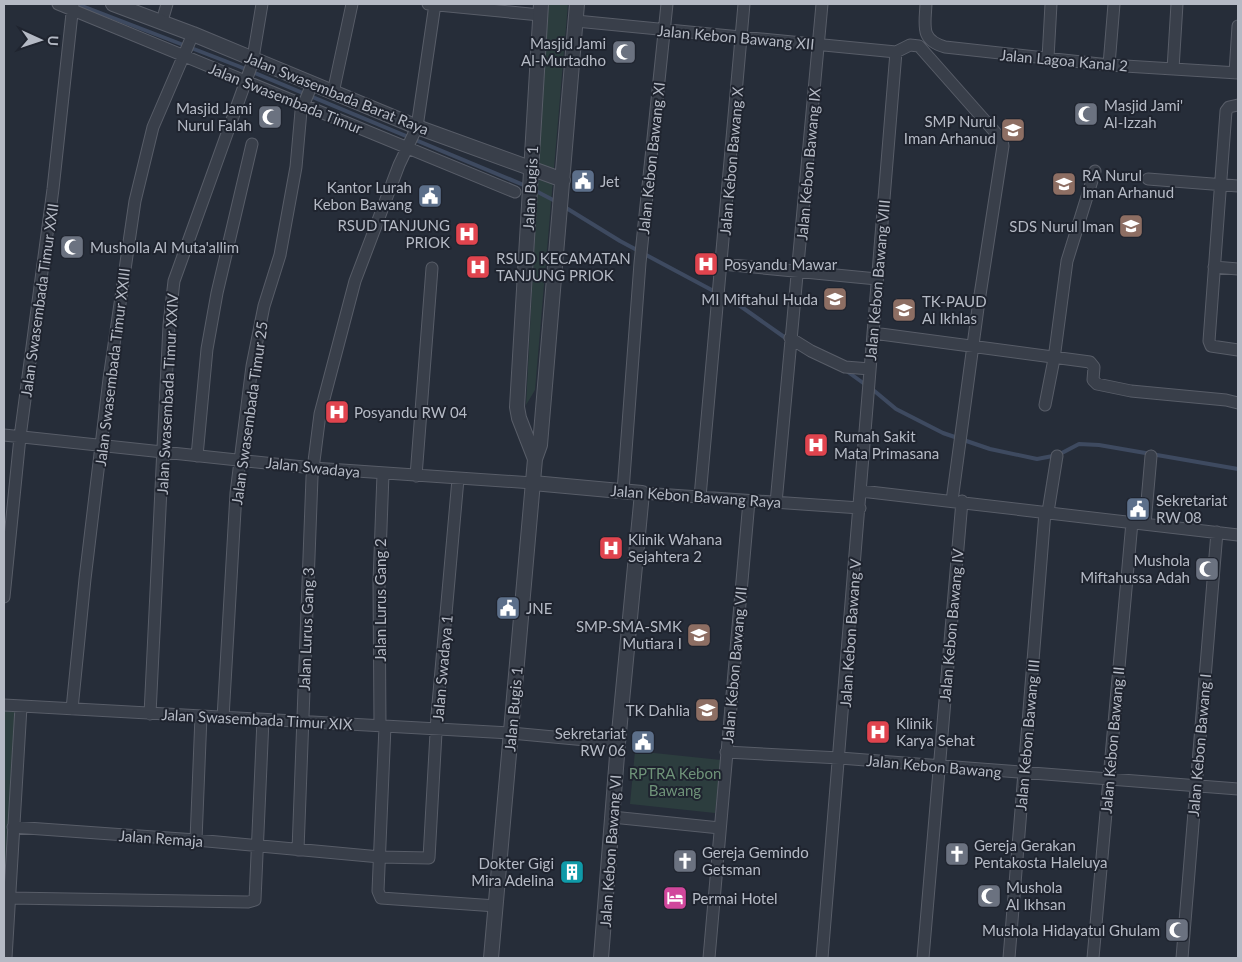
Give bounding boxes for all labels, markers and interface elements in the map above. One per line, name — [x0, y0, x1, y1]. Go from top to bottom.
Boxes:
north arrow — [15, 15, 65, 65]
street label: Jalan Kebon Bawang XII — [657, 21, 815, 53]
place label: Masjid Jami Al-Murtadho — [521, 34, 606, 69]
text: U — [45, 35, 62, 46]
mosque icon: Masjid Jami Al-Murtadho — [611, 39, 637, 65]
street label: Jalan Lagoa Kanal 2 — [999, 45, 1129, 75]
street label: Jalan Swasembada Barat Raya — [242, 48, 432, 138]
street label: Jalan Swasembada Timur — [207, 59, 366, 137]
street label: Jalan Kebon Bawang XI — [634, 81, 668, 235]
street label: Jalan Kebon Bawang X — [716, 86, 746, 236]
street label: Jalan Kebon Bawang IX — [792, 87, 824, 241]
place label: Masjid Jami' Al-Izzah — [1104, 96, 1183, 131]
place label: Masjid Jami Nurul Falah — [176, 99, 252, 134]
mosque icon: Masjid Jami' Al-Izzah — [1073, 101, 1099, 127]
mosque icon: Masjid Jami Nurul Falah — [257, 104, 283, 130]
place label: SMP Nurul Iman Arhanud — [904, 112, 996, 147]
school or university icon: SMP Nurul Iman Arhanud — [1000, 117, 1026, 143]
street label: Jalan Bugis 1 — [519, 145, 541, 231]
place label: RA Nurul Iman Arhanud — [1082, 166, 1174, 201]
public building icon: Jet — [570, 168, 596, 194]
school or university icon: RA Nurul Iman Arhanud — [1051, 171, 1077, 197]
place label: Jet — [600, 172, 620, 190]
place label: Kantor Lurah Kebon Bawang — [313, 178, 412, 213]
public building icon: Kantor Lurah Kebon Bawang — [417, 183, 443, 209]
street label: Jalan Kebon Bawang VIII — [861, 199, 893, 361]
street label: Jalan Swasembada Timur XXII — [16, 202, 62, 398]
school or university icon: SDS Nurul Iman — [1118, 213, 1144, 239]
place label: RSUD TANJUNG PRIOK — [337, 216, 450, 251]
place label: SDS Nurul Iman — [1009, 217, 1114, 235]
hospital icon: RSUD TANJUNG PRIOK — [454, 221, 480, 247]
mosque icon: Musholla Al Muta'allim — [59, 234, 85, 260]
place label: Musholla Al Muta'allim — [90, 238, 239, 256]
place label: RSUD KECAMATAN TANJUNG PRIOK — [496, 249, 631, 284]
hospital icon: Posyandu Mawar — [693, 251, 719, 277]
hospital icon: RSUD KECAMATAN TANJUNG PRIOK — [465, 254, 491, 280]
place label: Posyandu Mawar — [724, 255, 838, 273]
street label: Jalan Swasembada Timur XXIII — [91, 267, 133, 467]
school or university icon: MI Miftahul Huda — [822, 286, 848, 312]
place label: MI Miftahul Huda — [701, 290, 818, 308]
street label: Jalan Swasembada Timur XXIV — [153, 292, 181, 495]
place label: TK-PAUD Al Ikhlas — [922, 292, 987, 327]
school or university icon: TK-PAUD Al Ikhlas — [891, 297, 917, 323]
street label: Jalan Swasembada Timur 25 — [227, 320, 271, 506]
hospital icon: Posyandu RW 04 — [324, 399, 350, 425]
place label: Posyandu RW 04 — [354, 403, 468, 421]
place label: Rumah Sakit Mata Primasana — [834, 427, 939, 462]
hospital icon: Rumah Sakit Mata Primasana — [803, 432, 829, 458]
street label: Jalan Swadaya — [265, 453, 361, 481]
street label: Jalan Kebon Bawang Raya — [610, 481, 782, 511]
place label: Sekretariat RW 08 — [1156, 491, 1228, 526]
public building icon: Sekretariat RW 08 — [1125, 496, 1151, 522]
place label: Klinik Wahana Sejahtera 2 — [628, 530, 722, 565]
hospital icon: Klinik Wahana Sejahtera 2 — [598, 535, 624, 561]
street label: Jalan Lurus Gang 2 — [371, 538, 389, 662]
street label: Jalan Kebon Bawang IV — [935, 547, 967, 702]
place label: Mushola Miftahussa Adah — [1080, 551, 1190, 586]
mosque icon: Mushola Miftahussa Adah — [1194, 556, 1220, 582]
street label: Jalan Kebon Bawang V — [836, 557, 864, 708]
street label: Jalan Lurus Gang 3 — [295, 567, 317, 691]
street label: Jalan Kebon Bawang VII — [718, 586, 750, 744]
public building icon: JNE — [495, 595, 521, 621]
place label: JNE — [526, 599, 552, 617]
street label: Jalan Swadaya 1 — [428, 614, 456, 722]
place label: SMP-SMA-SMK Mutiara I — [576, 617, 682, 652]
school or university icon: SMP-SMA-SMK Mutiara I — [686, 622, 712, 648]
street label: Jalan Kebon Bawang III — [1011, 659, 1043, 811]
street label: Jalan Bugis 1 — [500, 666, 526, 752]
street label: Jalan Kebon Bawang II — [1097, 666, 1127, 814]
street label: Jalan Kebon Bawang I — [1184, 673, 1214, 817]
school or university icon: TK Dahlia — [694, 697, 720, 723]
place label: TK Dahlia — [626, 701, 690, 719]
street label: Jalan Swasembada Timur XIX — [161, 705, 353, 733]
place label: Klinik Karya Sehat — [896, 714, 975, 749]
hospital icon: Klinik Karya Sehat — [865, 719, 891, 745]
place label: Sekretariat RW 06 — [555, 724, 627, 759]
public building icon: Sekretariat RW 06 — [630, 729, 656, 755]
street label: Jalan Kebon Bawang — [866, 751, 1002, 781]
park label: RPTRA Kebon Bawang — [629, 764, 721, 799]
street label: Jalan Kebon Bawang VI — [596, 774, 624, 928]
street label: Jalan Remaja — [118, 826, 204, 850]
place label: Gereja Gerakan Pentakosta Haleluya — [974, 836, 1108, 871]
church icon: Gereja Gerakan Pentakosta Haleluya — [944, 841, 970, 867]
place label: Gereja Gemindo Getsman — [702, 843, 809, 878]
church icon: Gereja Gemindo Getsman — [672, 848, 698, 874]
place label: Dokter Gigi Mira Adelina — [471, 854, 554, 889]
building icon: Dokter Gigi Mira Adelina — [559, 859, 585, 885]
place label: Mushola Al Ikhsan — [1006, 878, 1066, 913]
mosque icon: Mushola Al Ikhsan — [976, 883, 1002, 909]
hotel icon: Permai Hotel — [662, 885, 688, 911]
place label: Permai Hotel — [692, 889, 778, 907]
mosque icon: Mushola Hidayatul Ghulam — [1164, 917, 1190, 943]
place label: Mushola Hidayatul Ghulam — [982, 921, 1160, 939]

